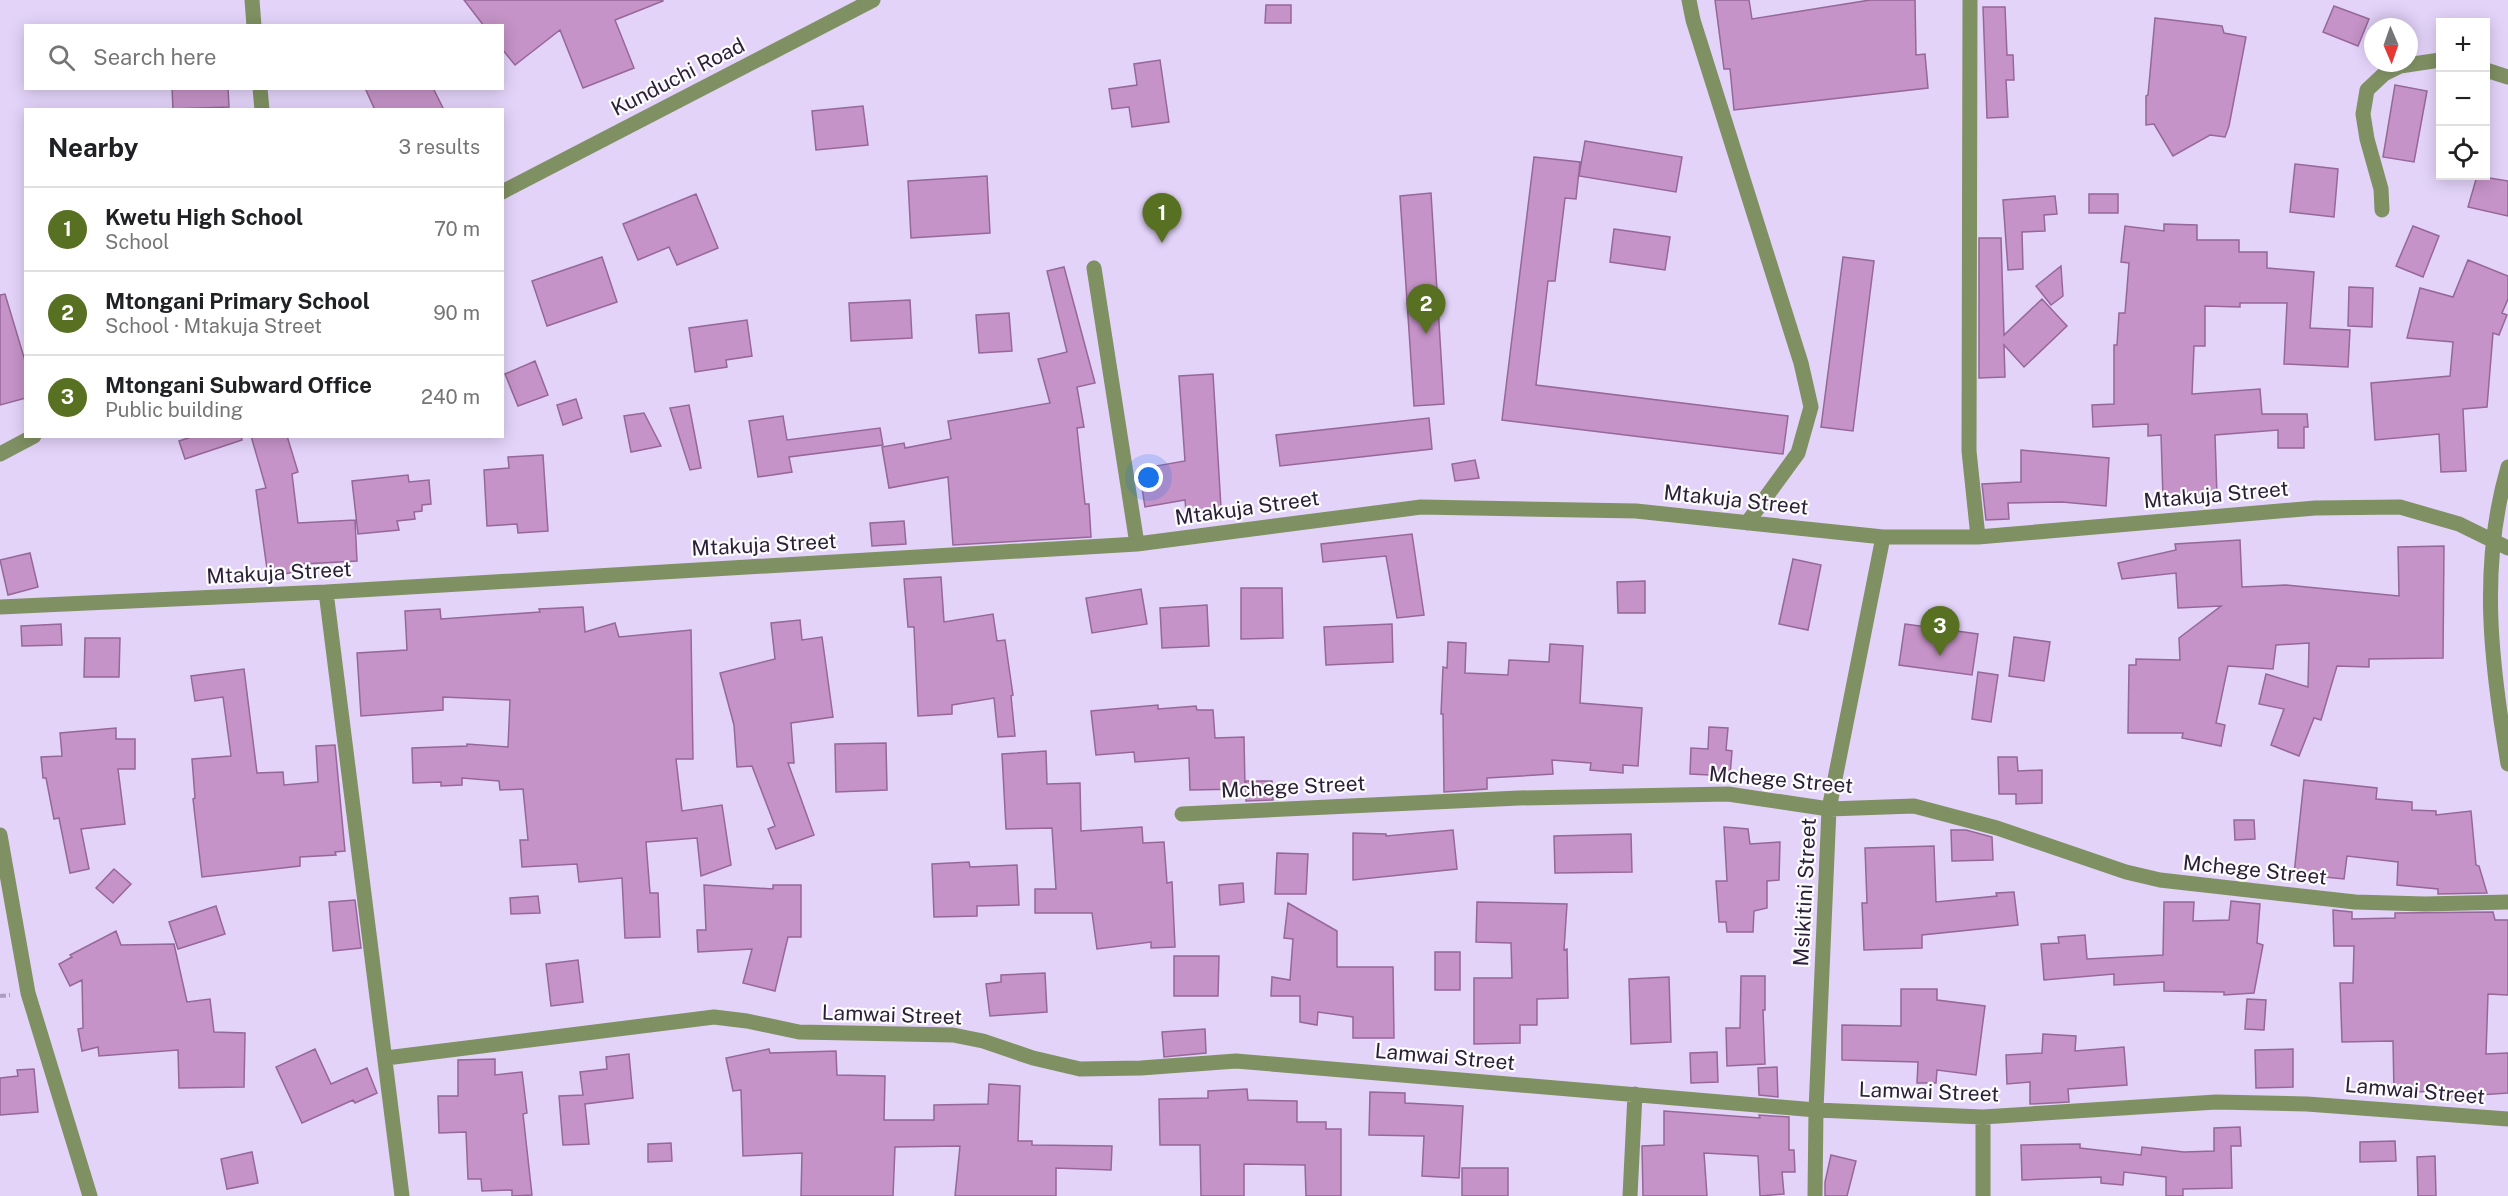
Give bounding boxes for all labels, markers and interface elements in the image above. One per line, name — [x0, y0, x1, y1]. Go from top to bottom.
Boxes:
north arrow — [2364, 18, 2418, 72]
map controls — [2436, 18, 2490, 180]
button: + — [2436, 18, 2490, 72]
search box — [24, 24, 504, 90]
street label: Kunduchi Road — [607, 32, 749, 121]
icon: search — [45, 41, 78, 74]
text: Search here — [93, 44, 217, 70]
button: − — [2436, 72, 2490, 126]
button: locate — [2436, 126, 2490, 180]
text: Nearby — [48, 132, 138, 163]
text: 3 results — [399, 135, 480, 159]
pin: 1 — [1142, 194, 1182, 243]
text: Kwetu High School — [105, 204, 303, 230]
text: 1 — [63, 217, 72, 241]
text: 70 m — [434, 217, 480, 241]
text: School — [105, 230, 169, 254]
pin: 2 — [1406, 284, 1446, 334]
text: Mtongani Primary School — [105, 288, 370, 314]
text: 2 — [61, 301, 74, 325]
text: 90 m — [433, 301, 480, 325]
text: School · Mtakuja Street — [105, 314, 322, 338]
text: Mtongani Subward Office — [105, 372, 372, 398]
text: 3 — [61, 385, 74, 409]
text: 240 m — [421, 385, 480, 409]
text: Public building — [105, 398, 243, 422]
your location — [1134, 463, 1163, 492]
street label: Mtakuja Street — [2142, 476, 2290, 513]
street label: Mtakuja Street — [1662, 479, 1810, 520]
street label: Mtakuja Street — [1173, 485, 1321, 530]
street label: Mtakuja Street — [691, 528, 837, 561]
street label: Mtakuja Street — [206, 556, 352, 589]
pin: 3 — [1920, 606, 1960, 656]
street label: Mchege Street — [1708, 761, 1854, 798]
street label: Mchege Street — [1220, 770, 1366, 803]
street label: Msikitini Street — [1788, 817, 1821, 967]
street label: Mchege Street — [2182, 850, 2328, 889]
street label: Lamwai Street — [821, 1000, 963, 1029]
street label: Lamwai Street — [1374, 1038, 1516, 1075]
street label: Lamwai Street — [2344, 1072, 2486, 1109]
street label: Lamwai Street — [1858, 1077, 2000, 1106]

